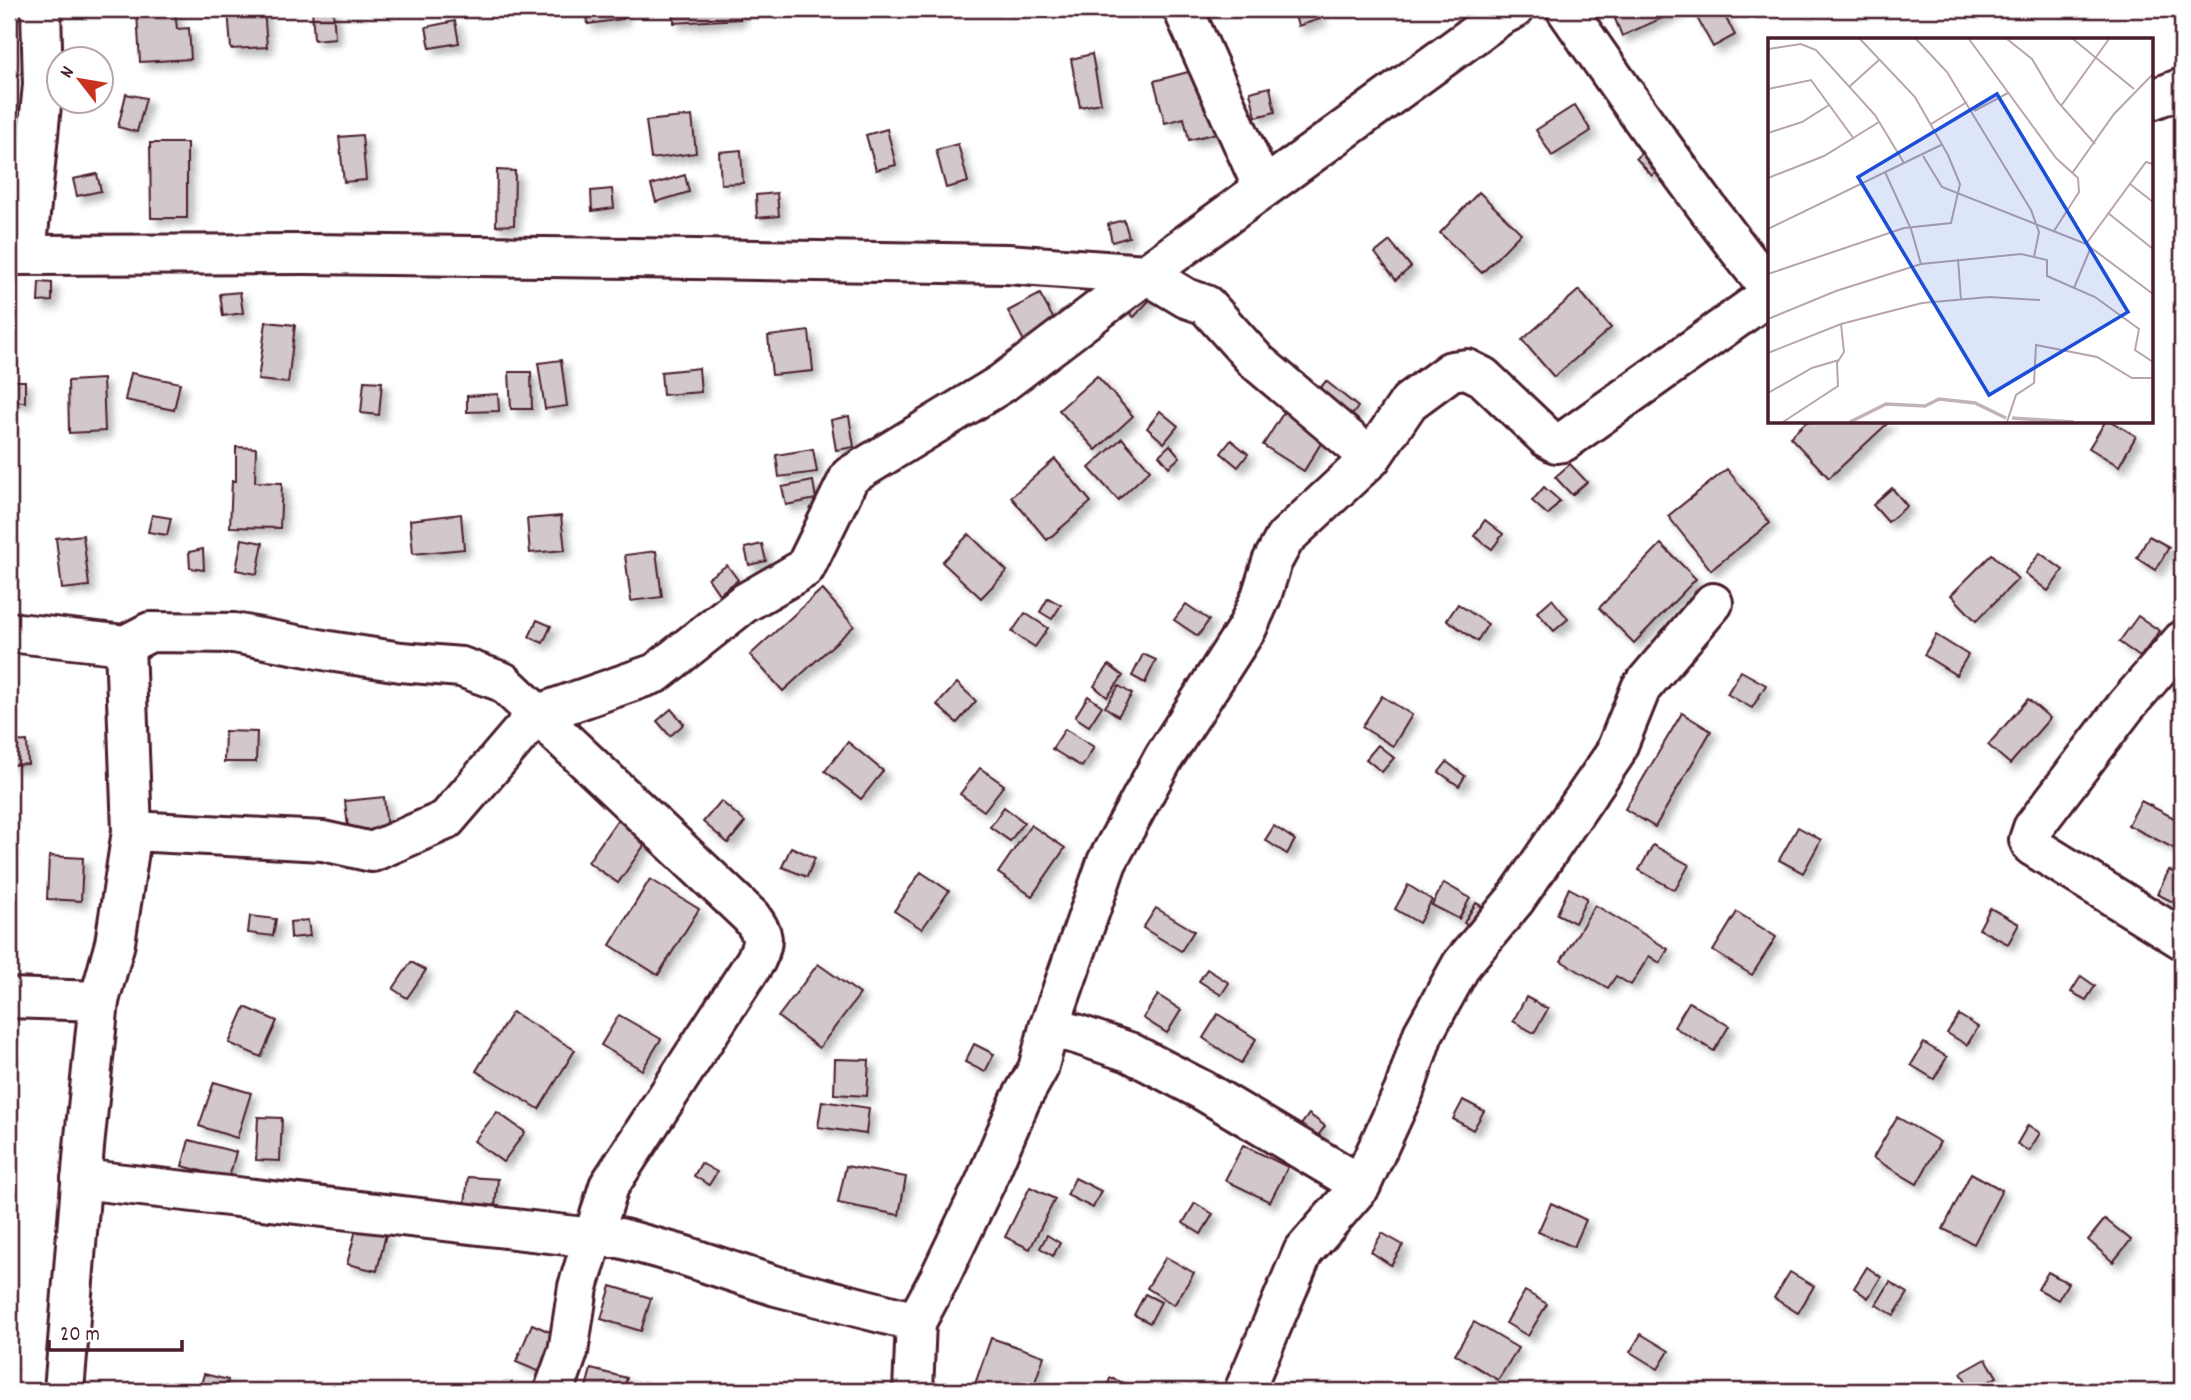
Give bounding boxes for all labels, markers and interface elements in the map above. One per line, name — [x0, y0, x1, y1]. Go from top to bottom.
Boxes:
inset map — [1768, 38, 2152, 424]
north arrow — [46, 46, 116, 116]
text: N — [54, 62, 82, 84]
scale bar — [49, 1309, 182, 1353]
text: 20 m — [60, 1321, 100, 1351]

